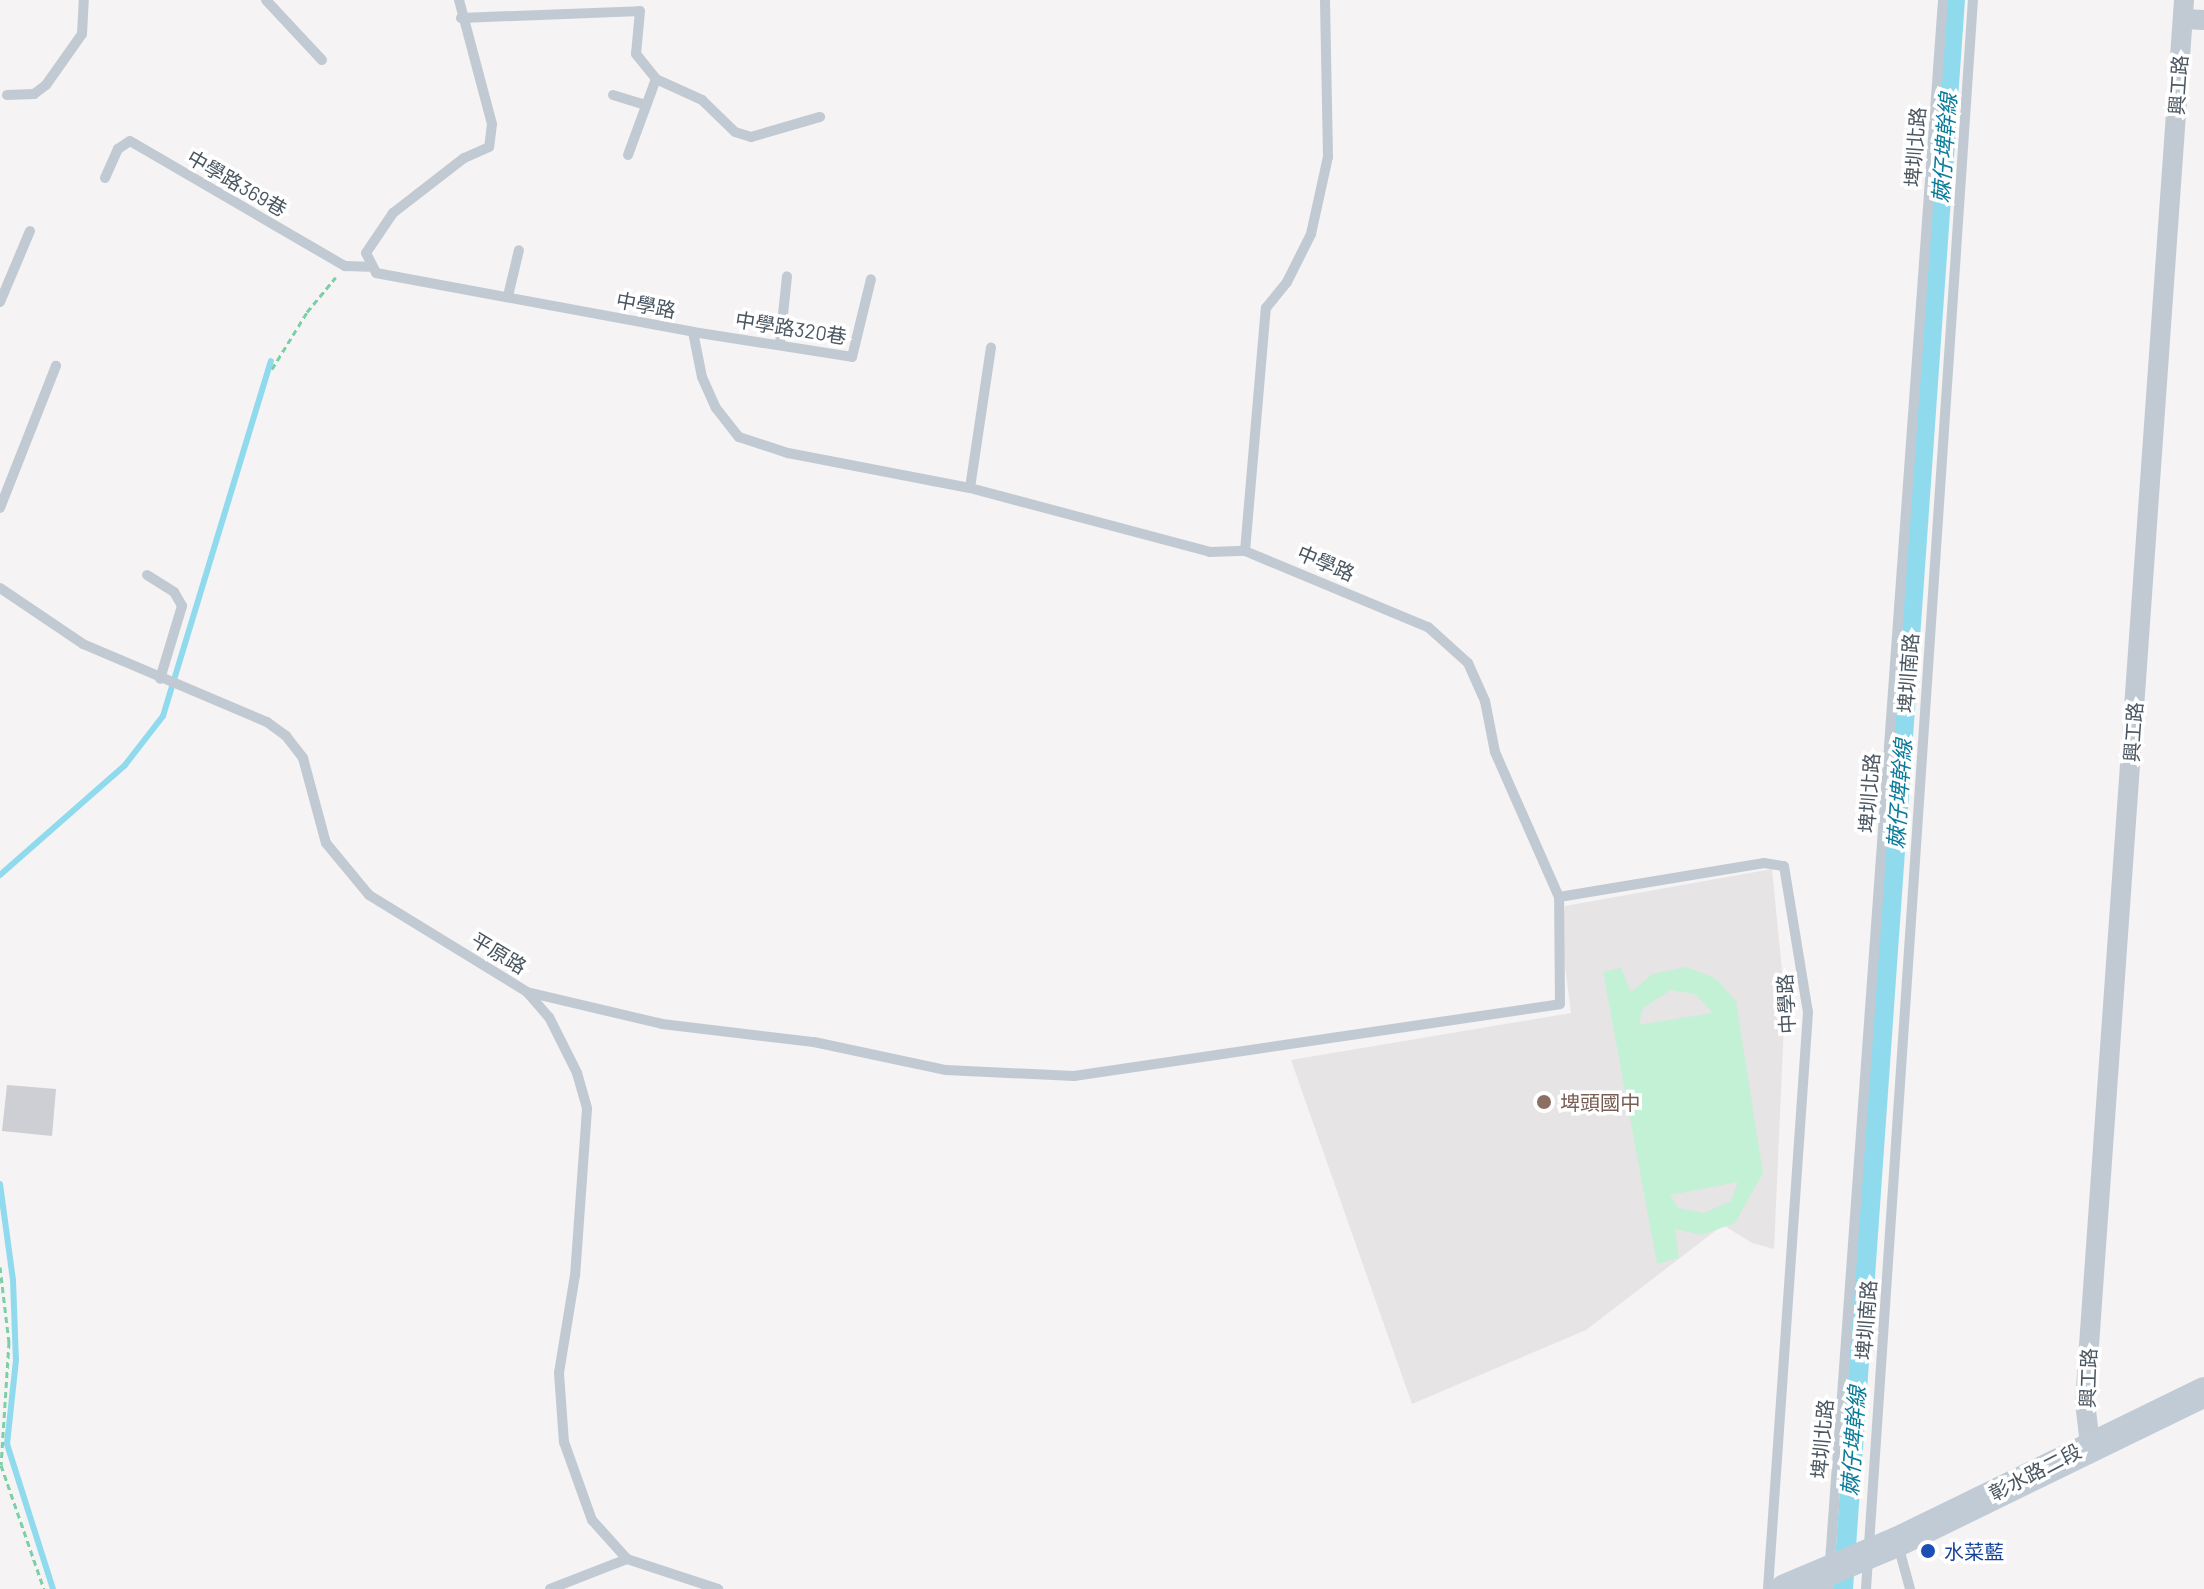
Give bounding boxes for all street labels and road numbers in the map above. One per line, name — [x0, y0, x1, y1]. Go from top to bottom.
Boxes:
street label: 興工路 — [2164, 54, 2192, 116]
street label: 埤圳北路 — [1900, 106, 1930, 188]
street label: 中學路369巷 — [183, 145, 291, 221]
street label: 中學路 — [614, 287, 678, 323]
street label: 中學路320巷 — [734, 307, 848, 349]
street label: 中學路 — [1294, 540, 1358, 586]
street label: 埤圳南路 — [1893, 632, 1923, 714]
street label: 興工路 — [2119, 701, 2147, 763]
street label: 埤圳北路 — [1854, 752, 1884, 834]
street label: 平原路 — [467, 927, 531, 979]
street label: 中學路 — [1772, 973, 1800, 1035]
street label: 埤圳南路 — [1851, 1279, 1881, 1361]
street label: 興工路 — [2075, 1348, 2101, 1408]
street label: 埤圳北路 — [1807, 1398, 1837, 1480]
street label: 彰水路二段 — [1985, 1439, 2085, 1505]

